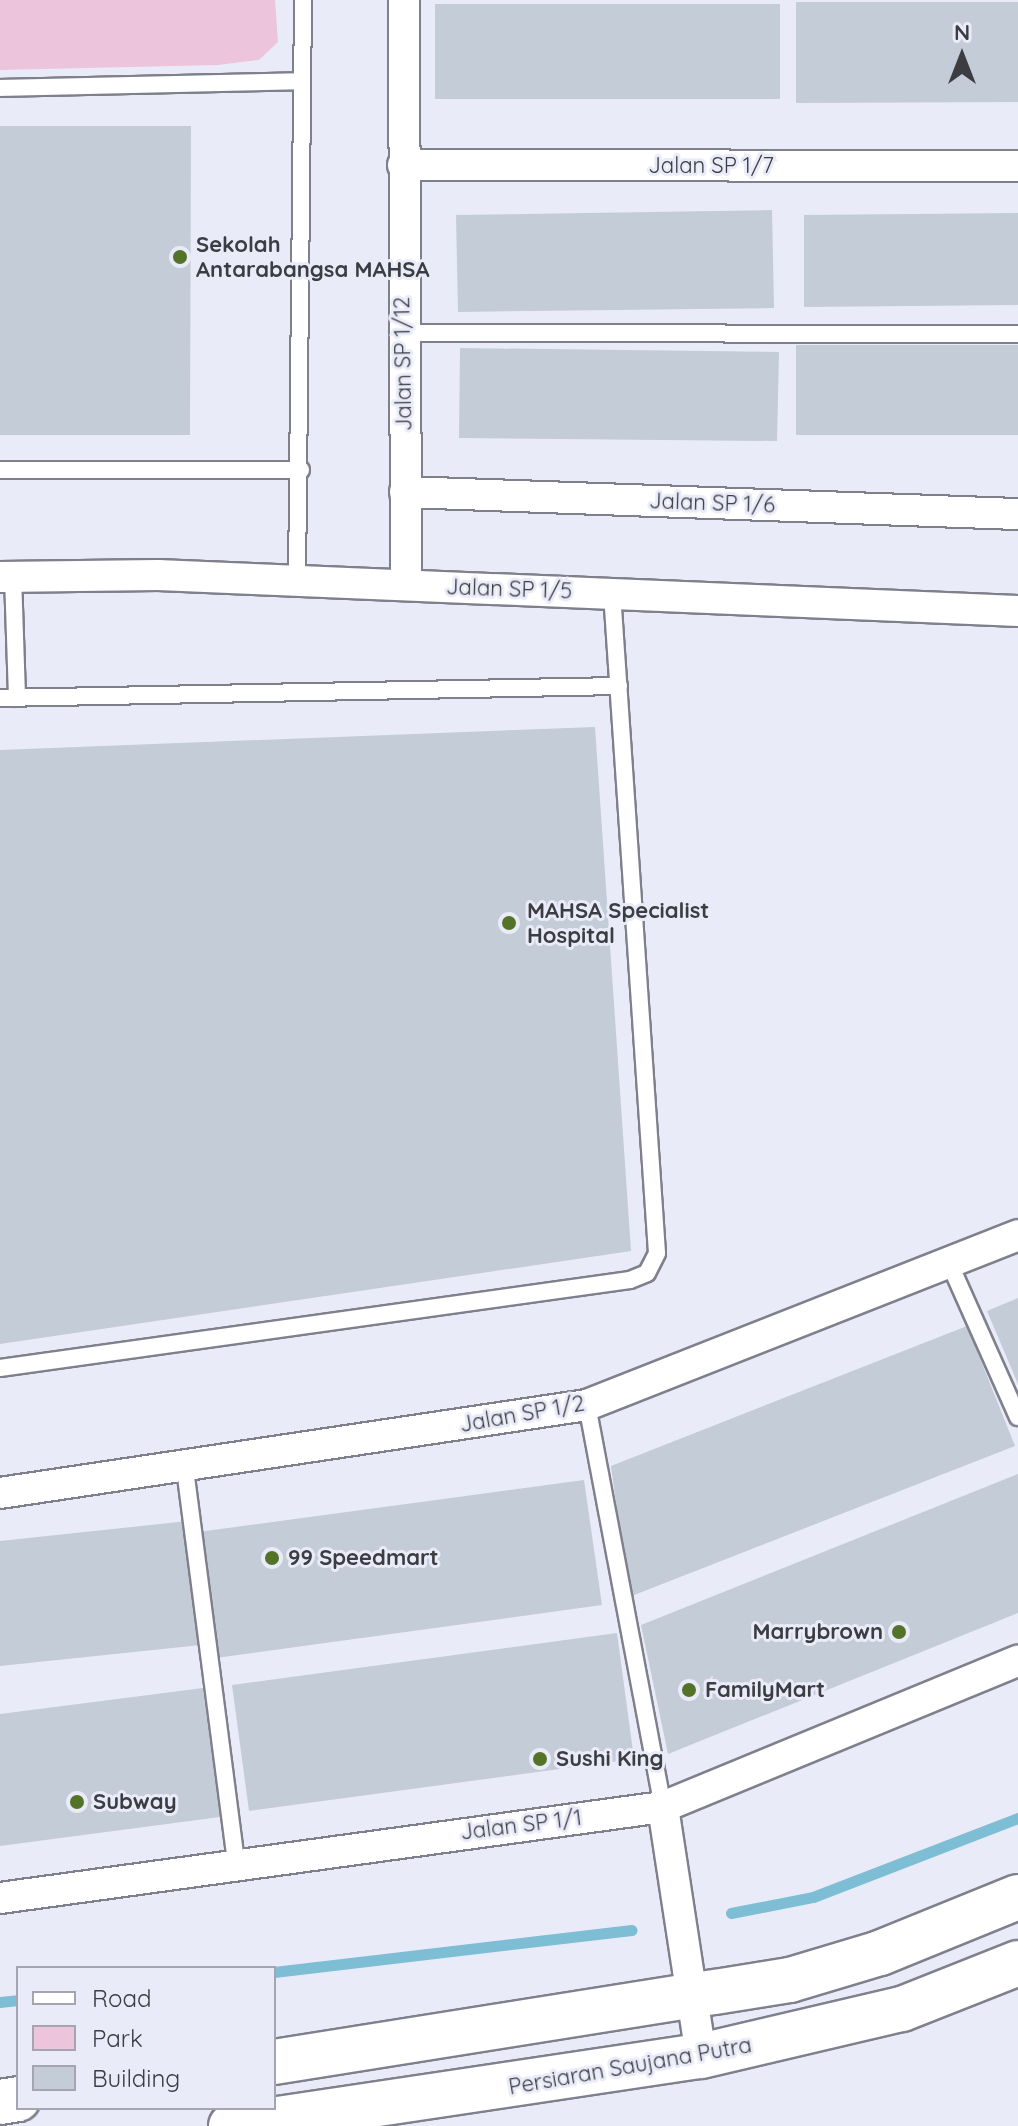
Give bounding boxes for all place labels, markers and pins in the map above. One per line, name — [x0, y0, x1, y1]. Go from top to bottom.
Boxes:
place label: Sekolah Antarabangsa MAHSA — [196, 231, 429, 282]
marker: Sekolah Antarabangsa MAHSA — [171, 248, 189, 266]
place label: MAHSA Specialist Hospital — [527, 897, 709, 948]
marker: MAHSA Specialist Hospital — [498, 912, 520, 934]
place label: 99 Speedmart — [288, 1545, 439, 1571]
marker: 99 Speedmart — [263, 1549, 281, 1567]
place label: Marrybrown — [753, 1619, 883, 1645]
marker: Marrybrown — [890, 1623, 908, 1641]
place label: FamilyMart — [705, 1677, 825, 1703]
marker: FamilyMart — [680, 1681, 698, 1699]
place label: Sushi King — [556, 1746, 664, 1772]
marker: Sushi King — [531, 1750, 549, 1768]
place label: Subway — [93, 1789, 177, 1815]
marker: Subway — [68, 1793, 86, 1811]

